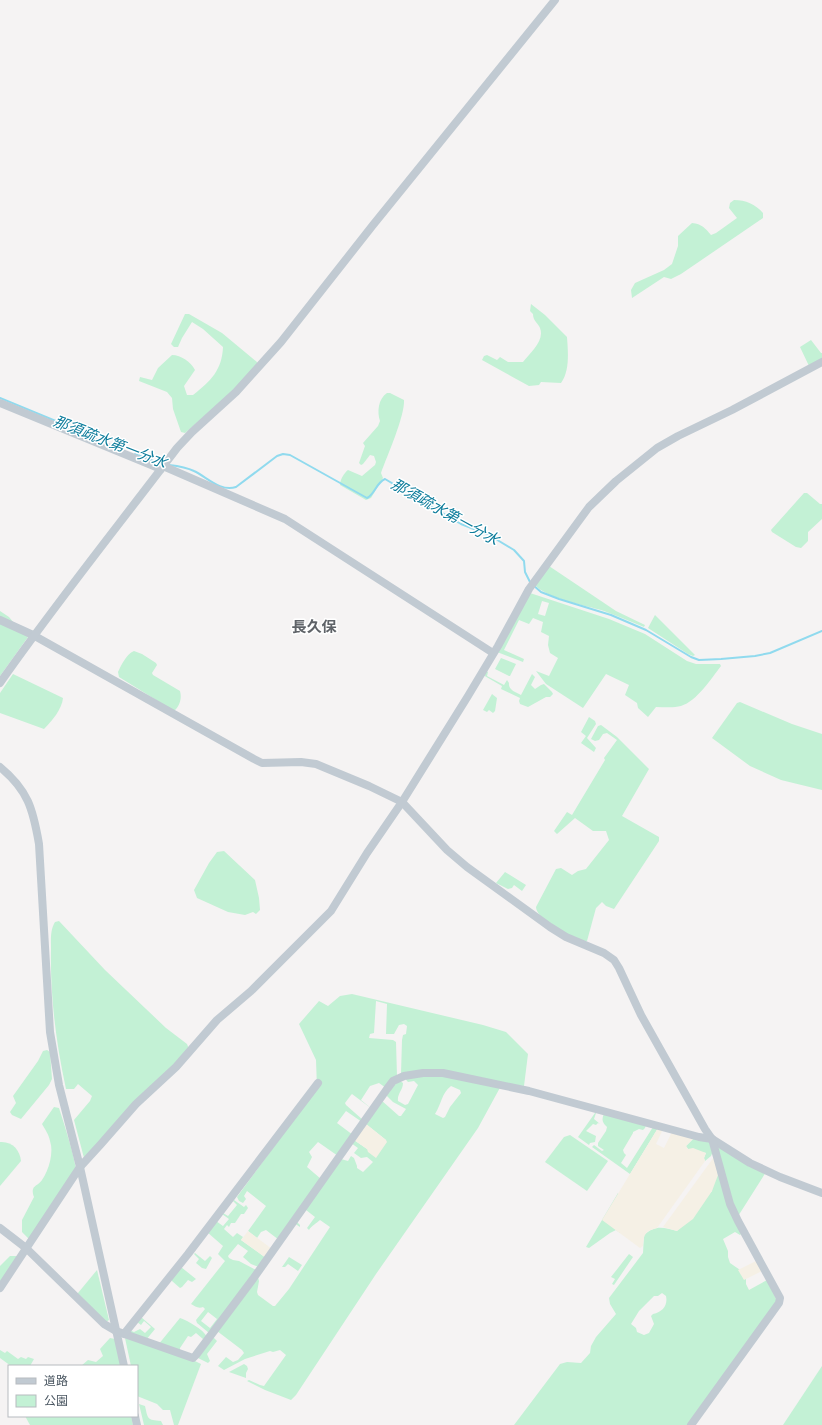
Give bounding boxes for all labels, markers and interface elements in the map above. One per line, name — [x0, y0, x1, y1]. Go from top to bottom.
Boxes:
water label: 那須疏水第一分水 — [51, 412, 171, 473]
water label: 那須疏水第一分水 — [388, 475, 504, 550]
district label: 長久保 — [291, 618, 337, 636]
legend — [8, 1365, 138, 1417]
text: 道路 — [44, 1374, 68, 1388]
text: 公園 — [44, 1394, 68, 1408]

